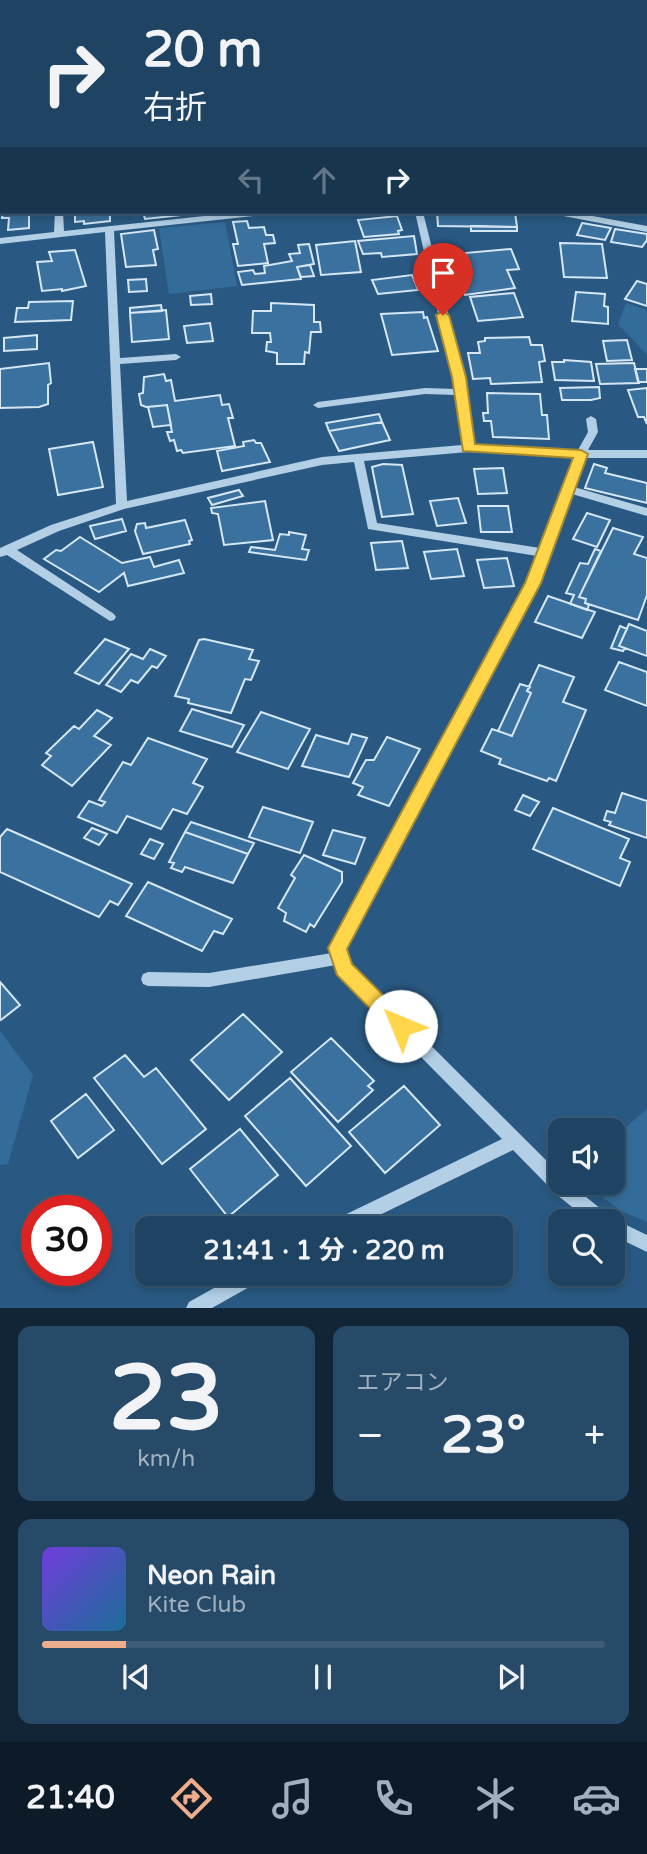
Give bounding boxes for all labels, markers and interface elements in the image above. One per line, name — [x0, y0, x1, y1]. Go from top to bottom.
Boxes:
text: 20 m — [143, 21, 262, 80]
icon: right — [28, 28, 119, 119]
text: 右折 — [143, 89, 207, 127]
icon: left — [232, 161, 270, 199]
icon: ahead — [305, 161, 343, 199]
icon: right — [378, 161, 416, 199]
pin — [413, 243, 473, 315]
icon: arrive — [424, 254, 462, 292]
position arrow — [364, 989, 438, 1063]
map controls — [548, 1118, 625, 1286]
button: sound — [548, 1118, 625, 1195]
speed limit sign: 30 — [21, 1195, 112, 1286]
button: search — [548, 1209, 625, 1286]
text: 21:41 · 1 分 · 220 m — [203, 1235, 445, 1266]
text: 23 — [109, 1344, 223, 1454]
text: エアコン — [357, 1369, 449, 1397]
text: 23° — [441, 1404, 526, 1467]
text: − — [357, 1413, 384, 1459]
text: + — [584, 1413, 605, 1459]
text: km/h — [137, 1445, 195, 1473]
text: Neon Rain — [147, 1560, 276, 1591]
text: Kite Club — [147, 1591, 246, 1619]
icon: previous — [117, 1658, 155, 1696]
icon: pause — [304, 1658, 342, 1696]
icon: next — [492, 1658, 530, 1696]
icon: directions — [167, 1774, 216, 1823]
icon: music — [268, 1774, 317, 1823]
icon: phone — [369, 1774, 418, 1823]
icon: climate — [471, 1774, 520, 1823]
icon: car — [572, 1774, 621, 1823]
text: 21:40 — [26, 1779, 115, 1817]

